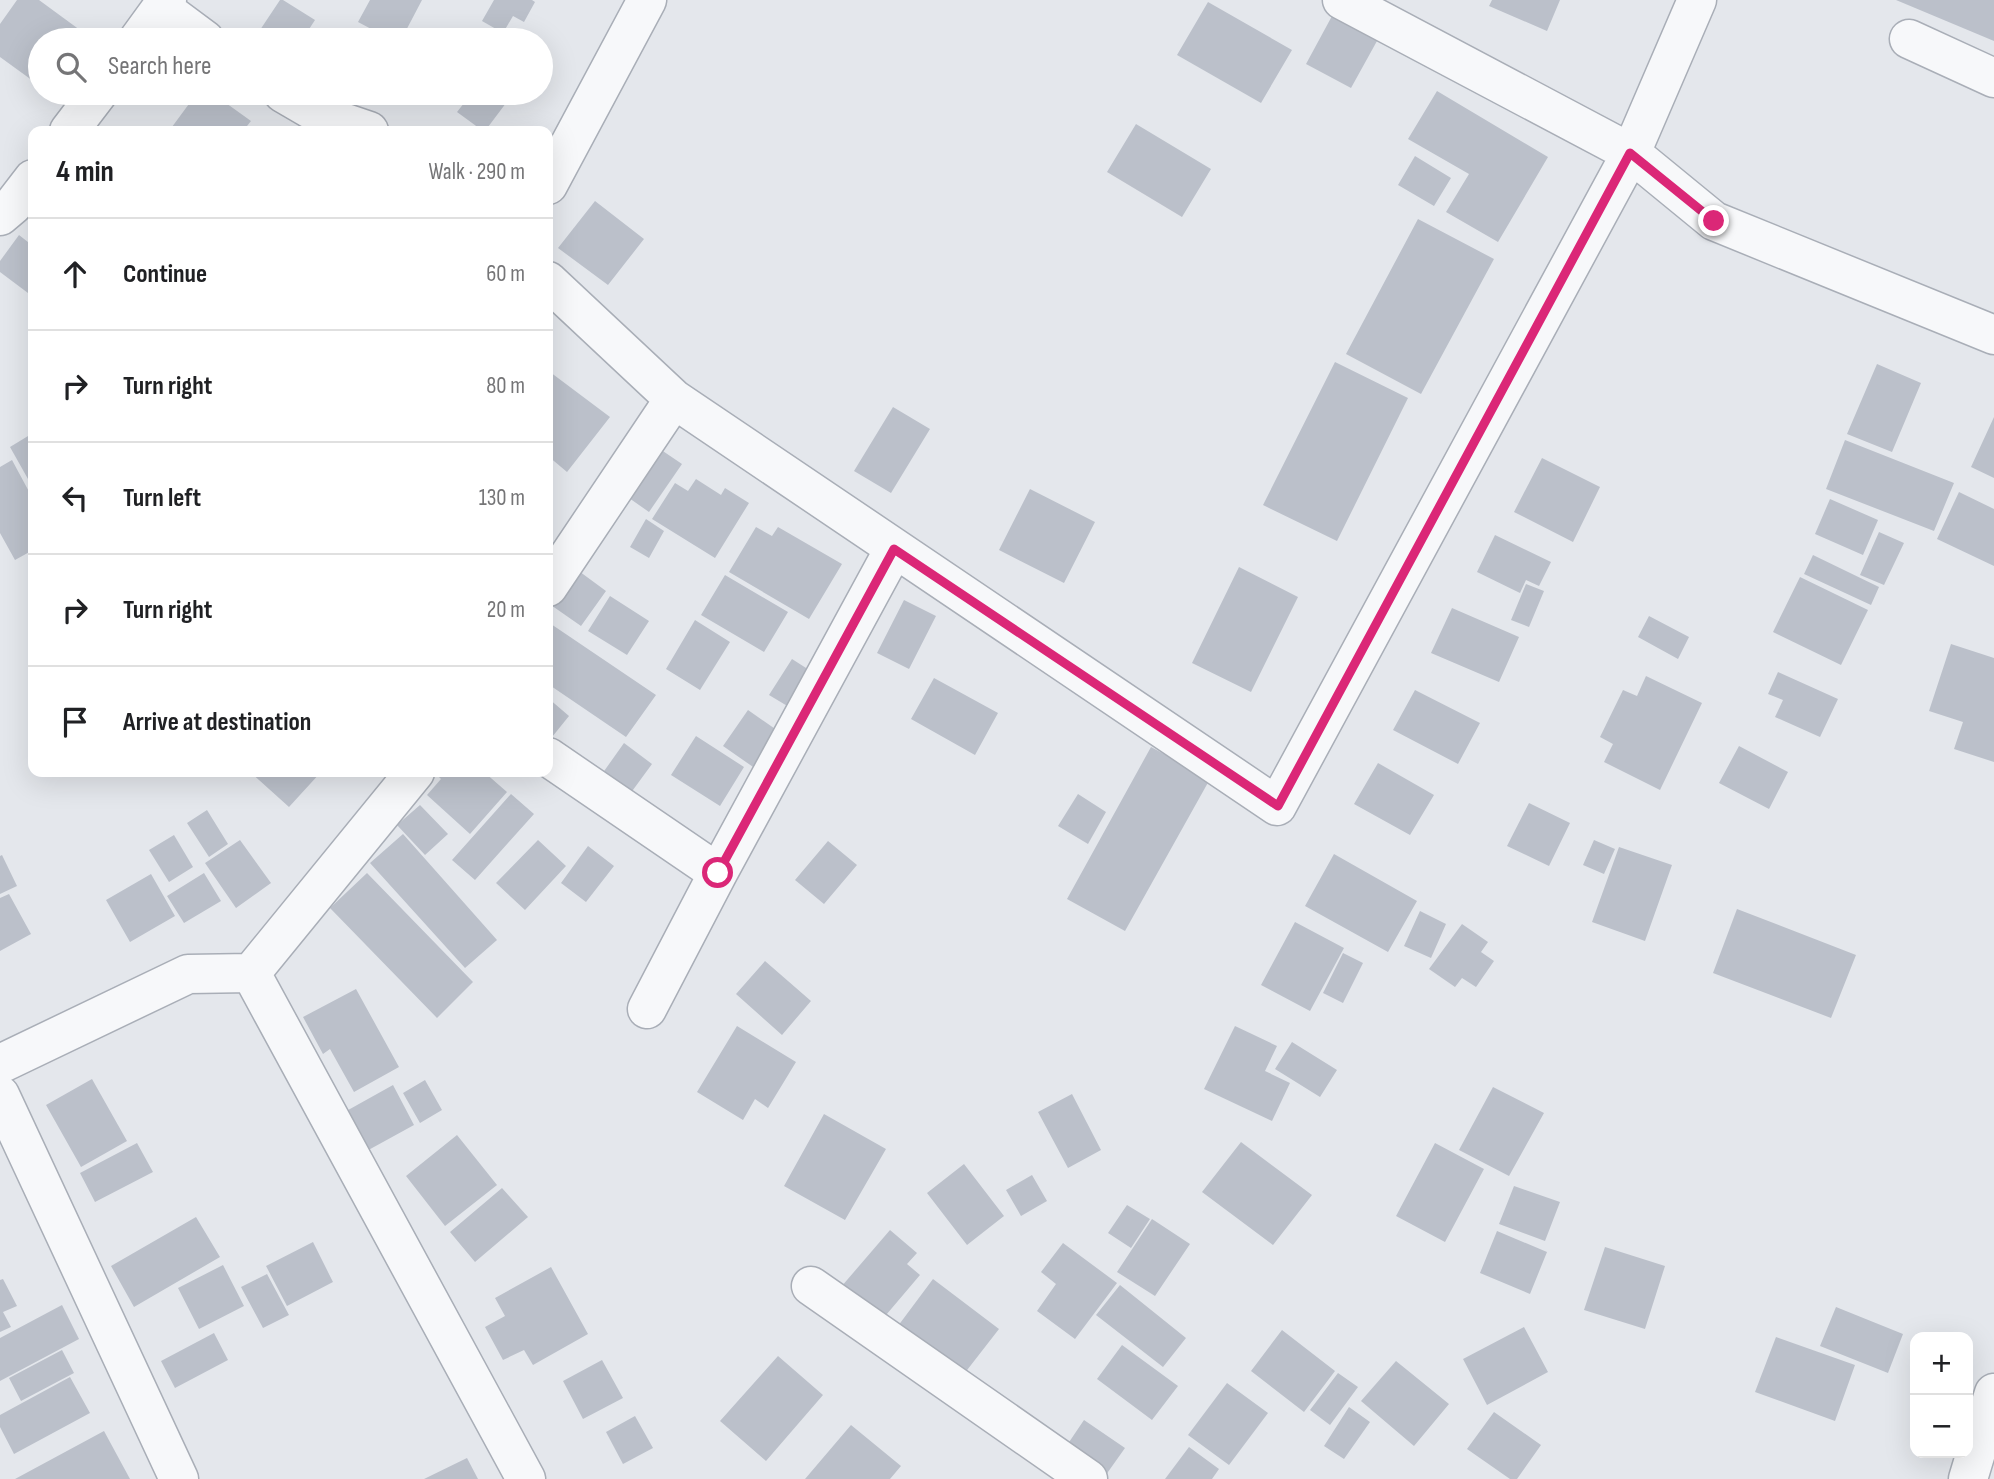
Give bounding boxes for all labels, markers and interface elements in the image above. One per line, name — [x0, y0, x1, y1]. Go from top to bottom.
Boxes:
search box — [28, 28, 553, 105]
icon: search — [52, 48, 90, 86]
text: Search here — [108, 51, 211, 82]
text: 4 min — [56, 154, 114, 190]
text: Walk · 290 m — [428, 158, 525, 186]
route end — [1698, 205, 1729, 236]
icon: ahead — [56, 255, 94, 293]
text: Continue — [123, 259, 207, 290]
text: 60 m — [486, 260, 525, 288]
icon: right — [56, 367, 94, 405]
text: Turn right — [123, 371, 212, 402]
text: 80 m — [486, 372, 525, 400]
icon: left — [56, 479, 94, 517]
text: Turn left — [123, 483, 201, 514]
text: 130 m — [479, 484, 525, 512]
icon: right — [56, 591, 94, 629]
text: Turn right — [123, 595, 212, 626]
text: 20 m — [487, 596, 525, 624]
icon: arrive — [56, 703, 94, 741]
text: Arrive at destination — [123, 707, 311, 738]
route start — [702, 857, 733, 888]
map controls — [1910, 1332, 1973, 1458]
button: + — [1910, 1332, 1973, 1395]
button: − — [1910, 1395, 1973, 1458]

